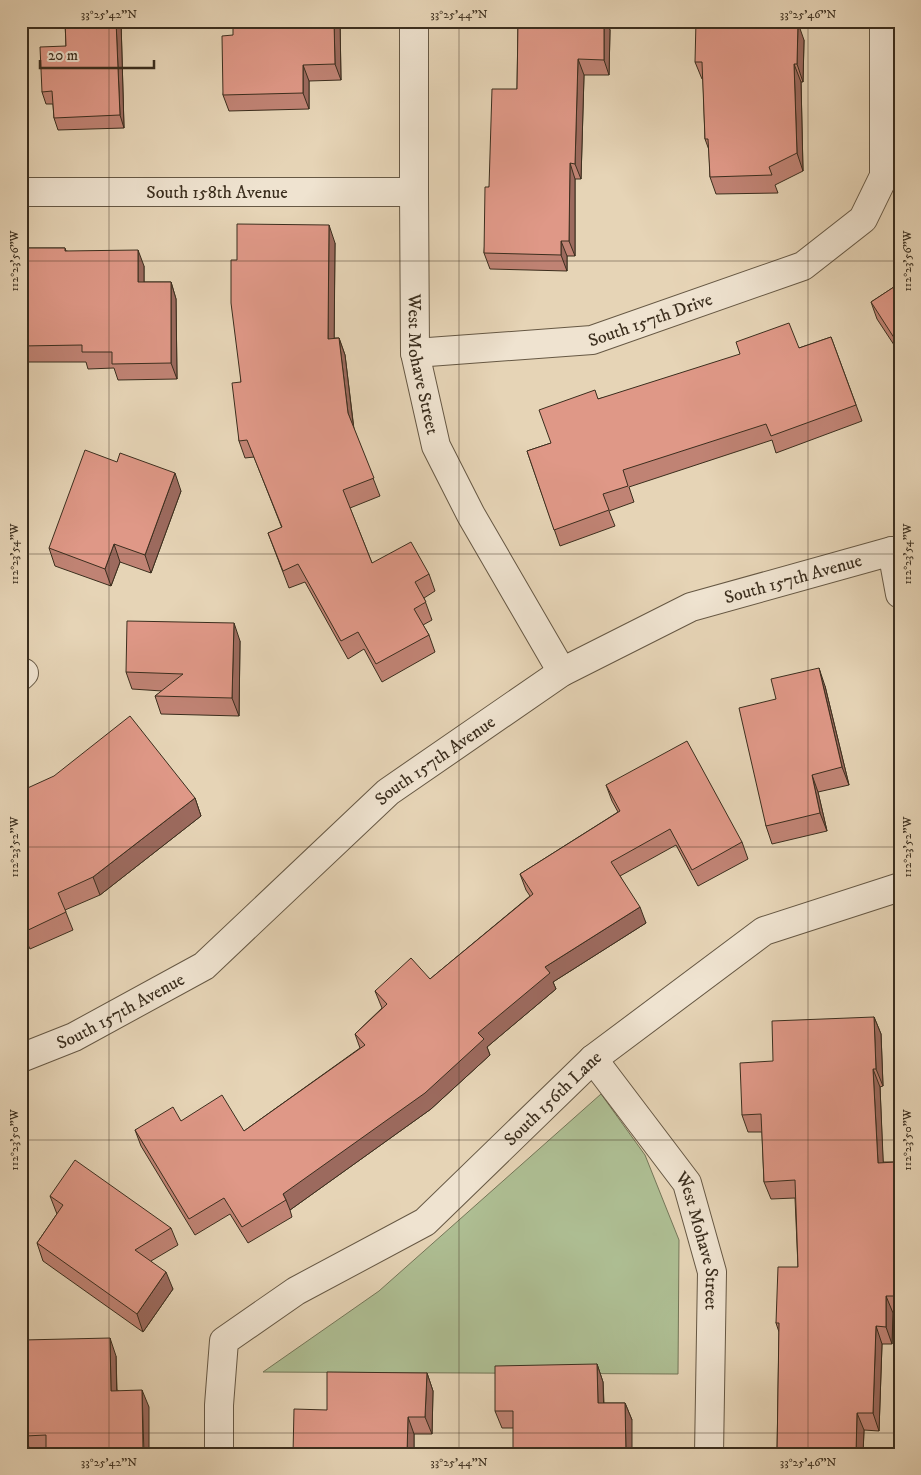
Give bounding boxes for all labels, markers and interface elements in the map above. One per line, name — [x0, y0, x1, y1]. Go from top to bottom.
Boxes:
text: 33°25'42"N — [81, 7, 137, 22]
text: 33°25'44"N — [430, 7, 488, 22]
text: 33°25'46"N — [780, 7, 836, 22]
scale bar — [40, 38, 154, 70]
text: 20 m — [48, 46, 78, 65]
street label: South 158th Avenue — [146, 182, 288, 204]
text: 112°23'56"W — [7, 229, 22, 292]
text: 112°23'56"W — [900, 229, 915, 292]
street label: South 157th Drive — [585, 289, 715, 352]
street label: West Mohave Street — [402, 293, 443, 437]
text: 112°23'54"W — [7, 522, 22, 585]
text: 112°23'54"W — [900, 522, 915, 585]
street label: South 157th Avenue — [722, 550, 865, 609]
street label: South 157th Avenue — [371, 711, 500, 811]
text: 112°23'52"W — [7, 816, 22, 877]
text: 112°23'52"W — [900, 816, 915, 877]
street label: South 157th Avenue — [54, 969, 189, 1055]
street label: South 156th Lane — [500, 1047, 606, 1151]
text: 112°23'50"W — [7, 1108, 22, 1171]
text: 112°23'50"W — [900, 1108, 915, 1171]
street label: West Mohave Street — [670, 1167, 722, 1311]
text: 33°25'42"N — [81, 1455, 137, 1470]
text: 33°25'44"N — [430, 1455, 488, 1470]
text: 33°25'46"N — [780, 1455, 836, 1470]

